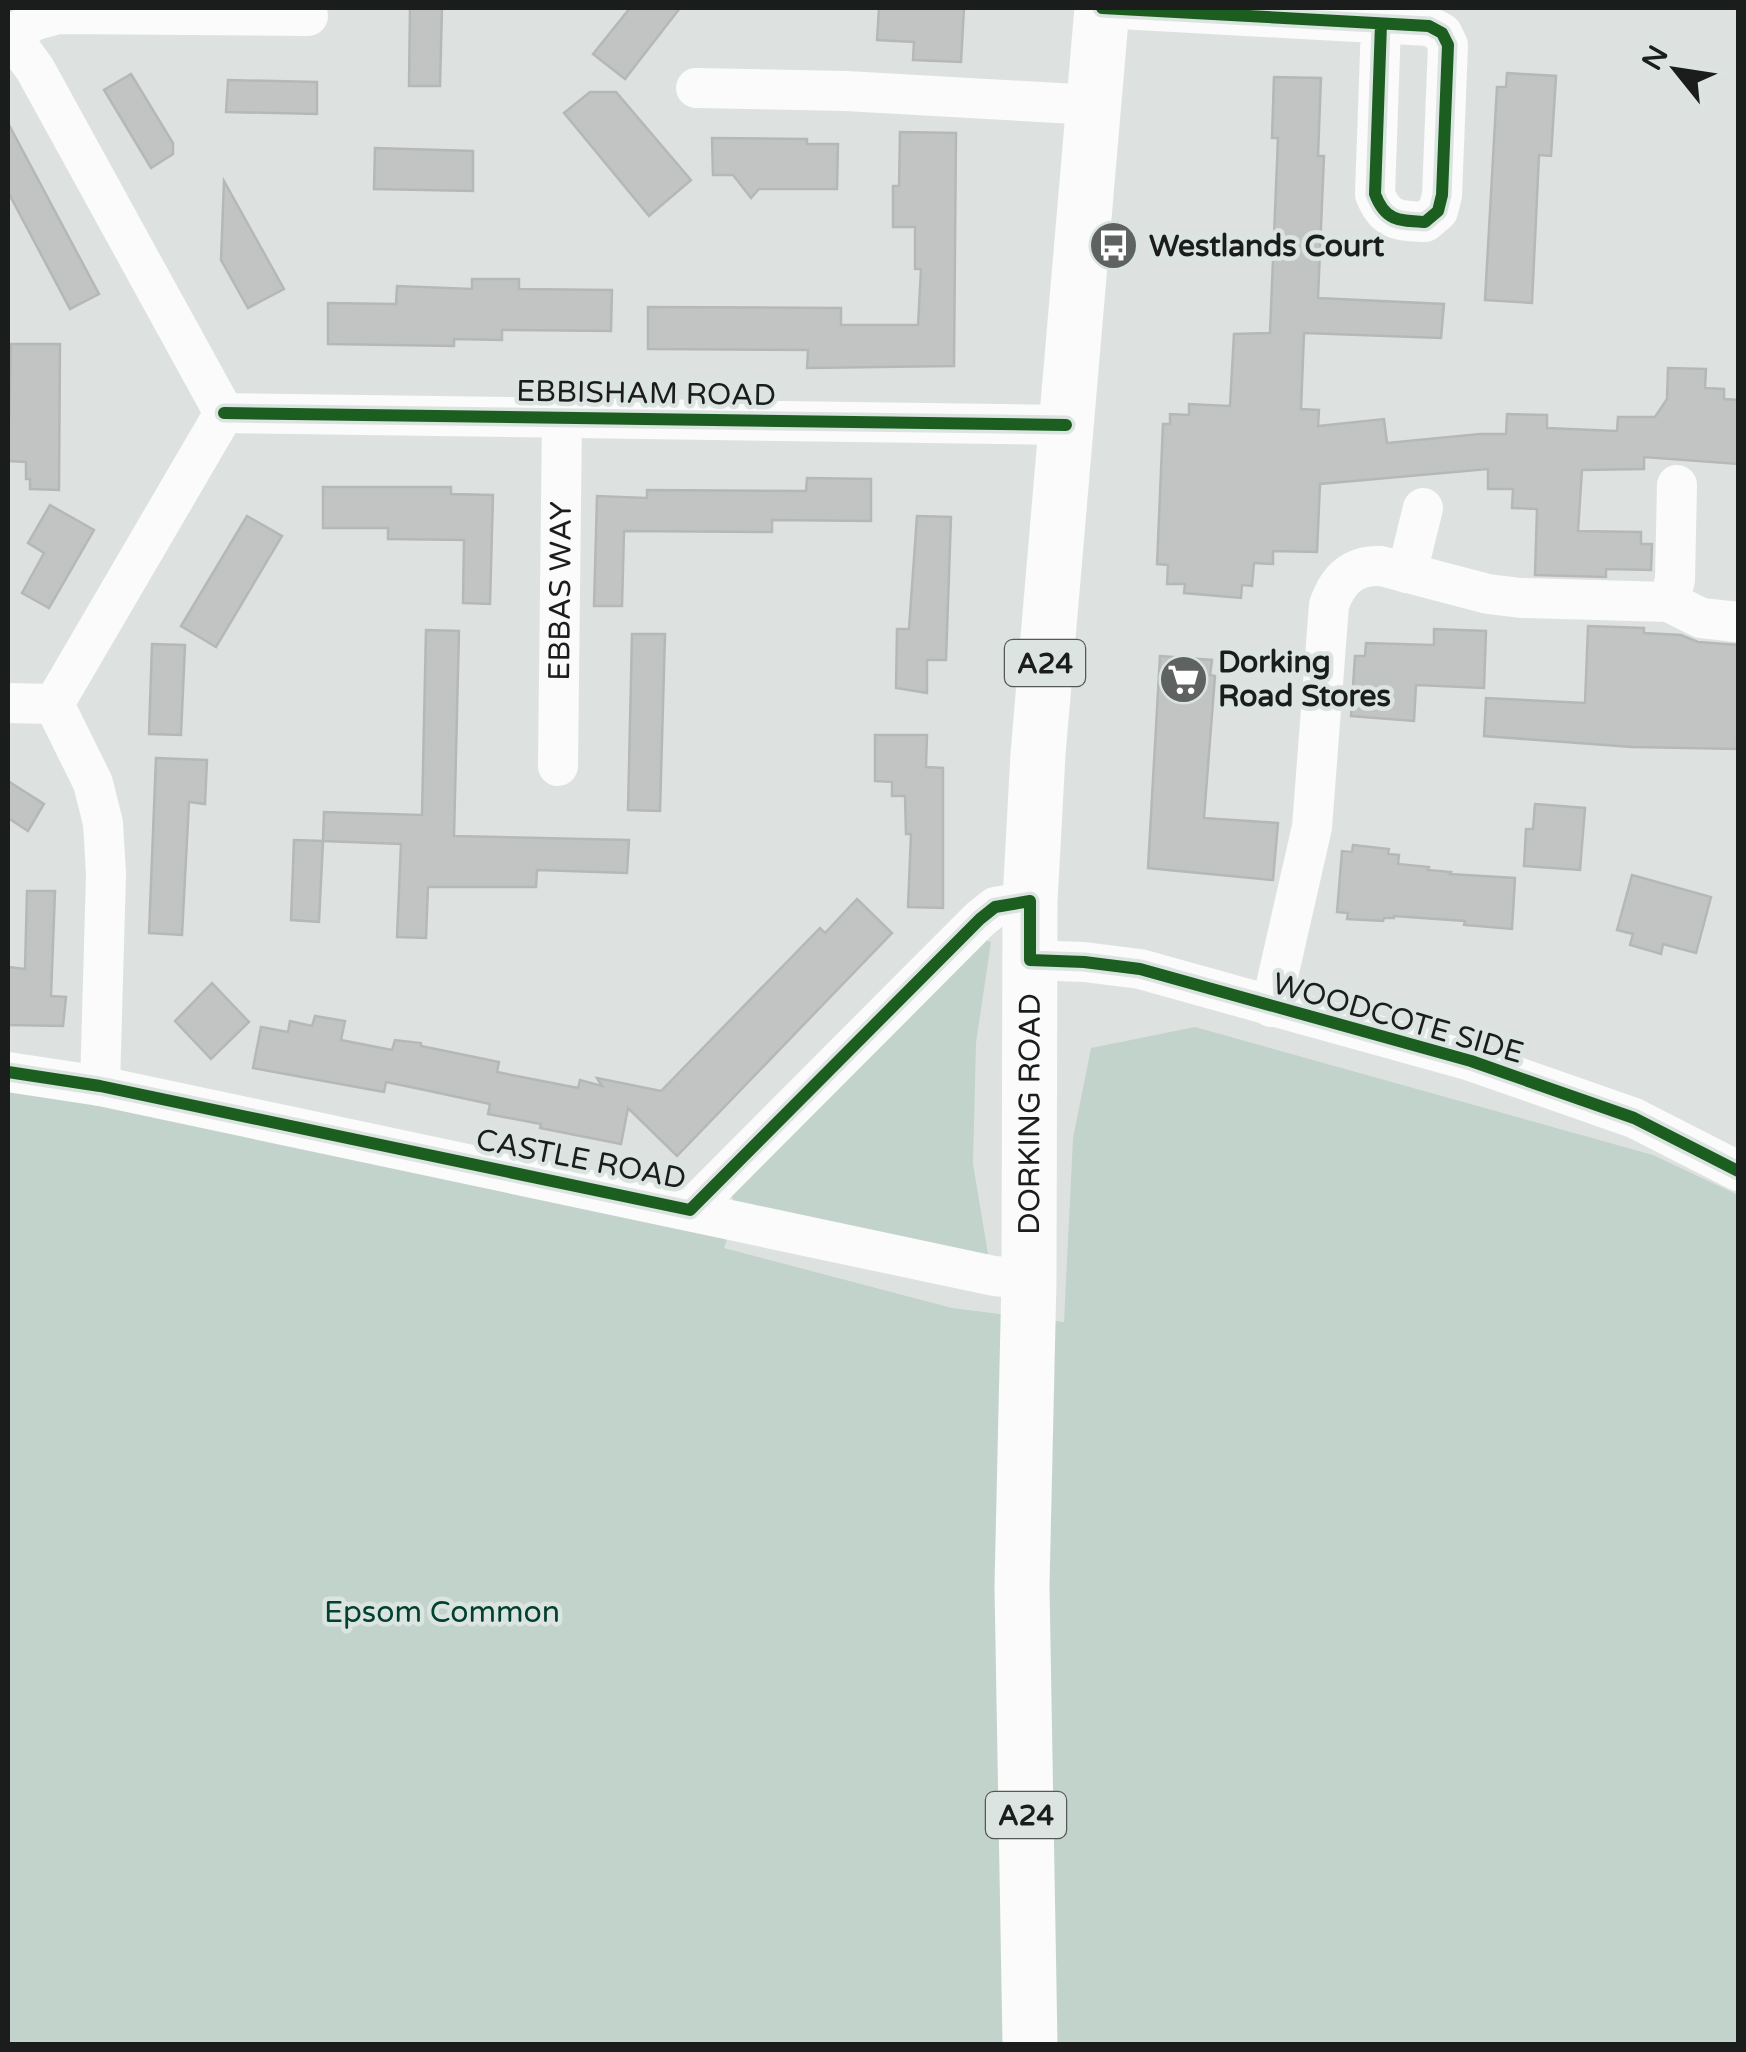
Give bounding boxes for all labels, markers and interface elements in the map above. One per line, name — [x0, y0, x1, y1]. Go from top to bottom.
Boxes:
north arrow — [1626, 20, 1726, 120]
text: N — [1635, 40, 1676, 76]
bus stop icon: Westlands Court — [1088, 220, 1140, 272]
place label: Westlands Court — [1149, 228, 1385, 265]
street label: EBBISHAM ROAD — [516, 373, 776, 414]
street label: EBBAS WAY — [541, 501, 580, 681]
road number: A24 — [1005, 640, 1085, 686]
place label: Dorking Road Stores — [1218, 644, 1391, 715]
supermarket icon: Dorking Road Stores — [1157, 653, 1209, 705]
street label: WOODCOTE SIDE — [1268, 965, 1528, 1072]
street label: DORKING ROAD — [1011, 993, 1049, 1235]
street label: CASTLE ROAD — [473, 1121, 689, 1198]
park label: Epsom Common — [324, 1594, 560, 1631]
road number: A24 — [986, 1792, 1066, 1838]

